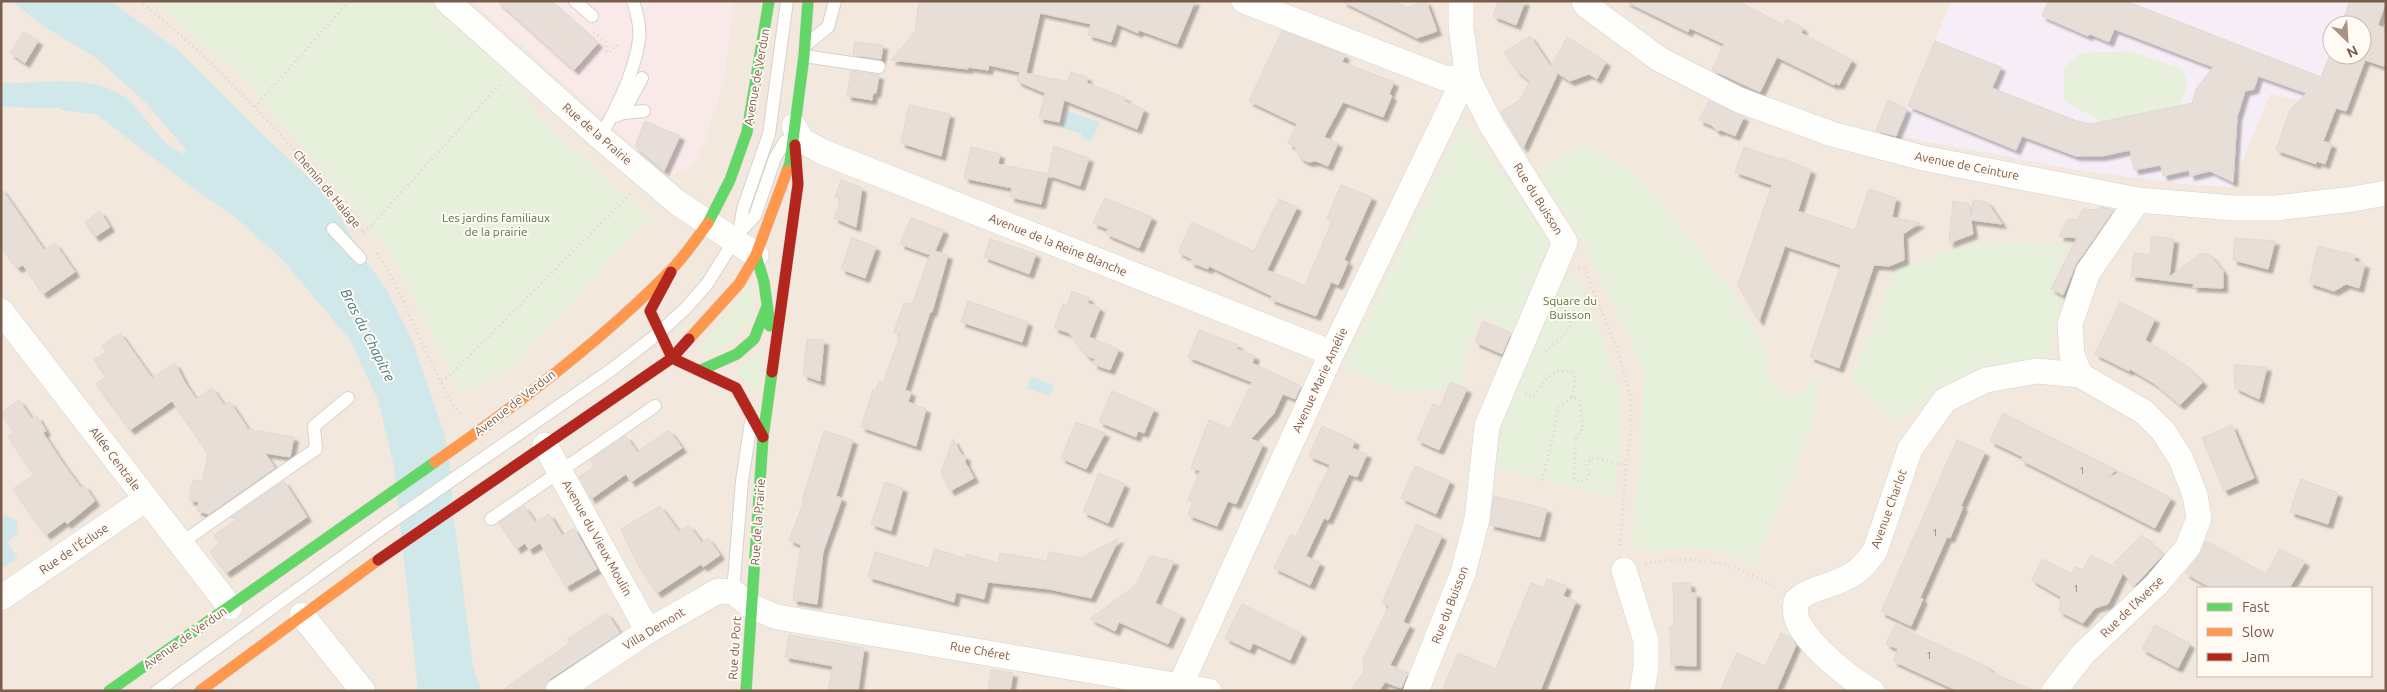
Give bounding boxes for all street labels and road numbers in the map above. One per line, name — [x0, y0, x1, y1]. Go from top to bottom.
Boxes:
street label: Avenue de Verdun — [742, 27, 771, 127]
street label: Rue de la Prairie — [560, 100, 634, 167]
street label: Chemin de Halage — [291, 147, 364, 230]
street label: Avenue de Ceinture — [1914, 149, 2020, 182]
street label: Rue du Buisson — [1511, 161, 1566, 237]
street label: Avenue de la Reine Blanche — [987, 211, 1129, 278]
street label: Avenue Marie Amélie — [1290, 325, 1350, 434]
street label: Avenue de Verdun — [472, 367, 558, 438]
street label: Allée Centrale — [87, 424, 143, 493]
street label: Avenue Charlot — [1868, 467, 1909, 550]
street label: Avenue du Vieux Moulin — [560, 478, 635, 598]
street label: Rue de la Prairie — [748, 478, 767, 566]
street label: Rue de l'Écluse — [37, 521, 111, 576]
street label: Rue du Buisson — [1429, 564, 1470, 645]
street label: Rue de l'Averse — [2098, 574, 2166, 640]
street label: Avenue de Verdun — [141, 604, 229, 671]
street label: Villa Demont — [620, 605, 687, 652]
street label: Rue du Port — [726, 615, 743, 680]
street label: Rue Chéret — [949, 639, 1011, 662]

